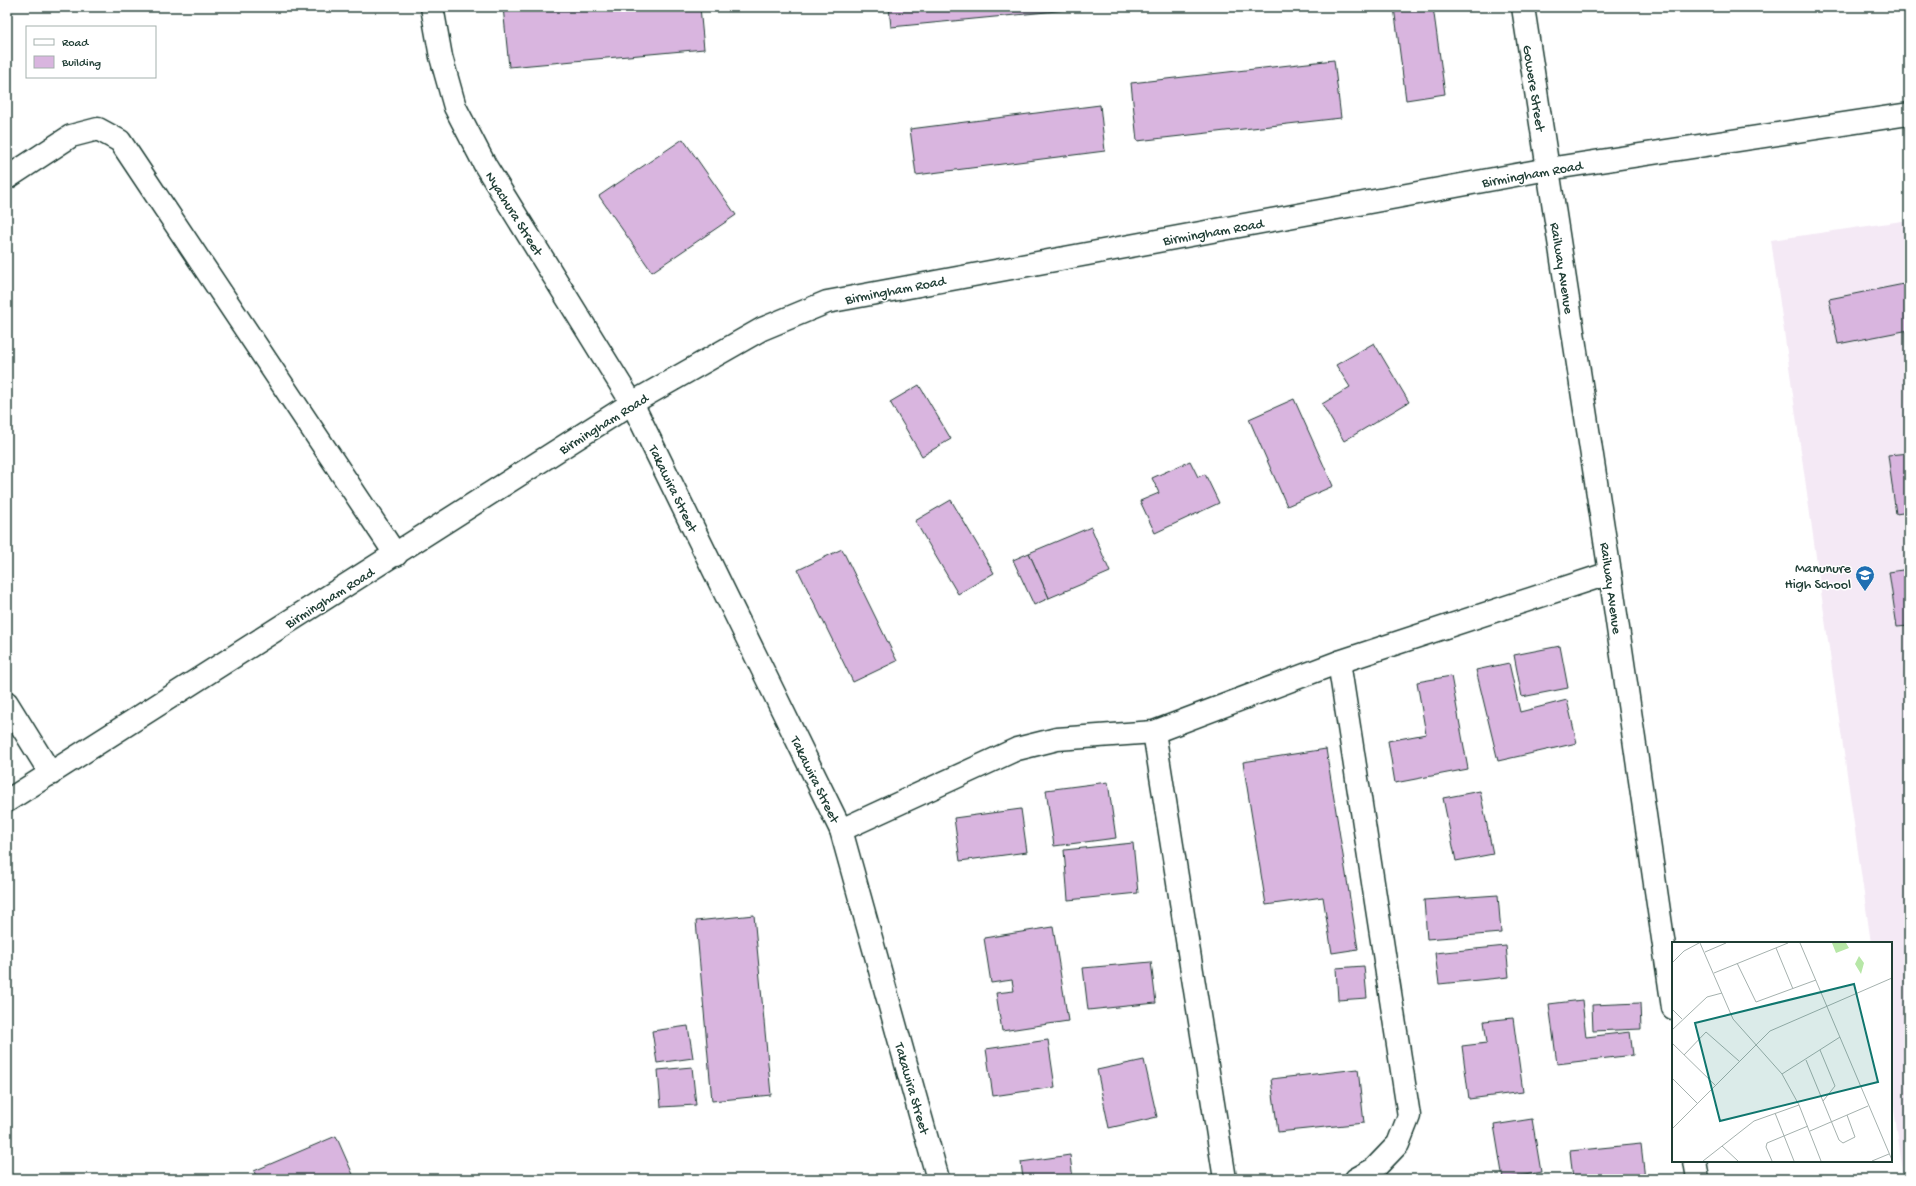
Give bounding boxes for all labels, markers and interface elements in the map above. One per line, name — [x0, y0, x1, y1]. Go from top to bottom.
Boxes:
legend — [26, 26, 156, 78]
text: Road — [62, 37, 89, 51]
street label: Gowere Street — [1517, 44, 1548, 134]
text: Building — [61, 57, 101, 71]
street label: Birmingham Road — [1480, 158, 1586, 193]
street label: Nyachura Street — [480, 169, 546, 261]
street label: Birmingham Road — [1161, 216, 1267, 251]
street label: Railway Avenue — [1545, 222, 1576, 316]
street label: Birmingham Road — [843, 273, 949, 310]
street label: Birmingham Road — [556, 390, 654, 460]
street label: Takawira Street — [643, 442, 701, 536]
street label: Railway Avenue — [1595, 542, 1624, 636]
place label: Manunure High School — [1785, 561, 1852, 594]
street label: Birmingham Road — [282, 564, 380, 634]
school or university icon: Manunure High School — [1854, 564, 1876, 592]
street label: Takawira Street — [785, 733, 843, 827]
inset map — [1672, 942, 1892, 1162]
street label: Takawira Street — [889, 1040, 932, 1138]

